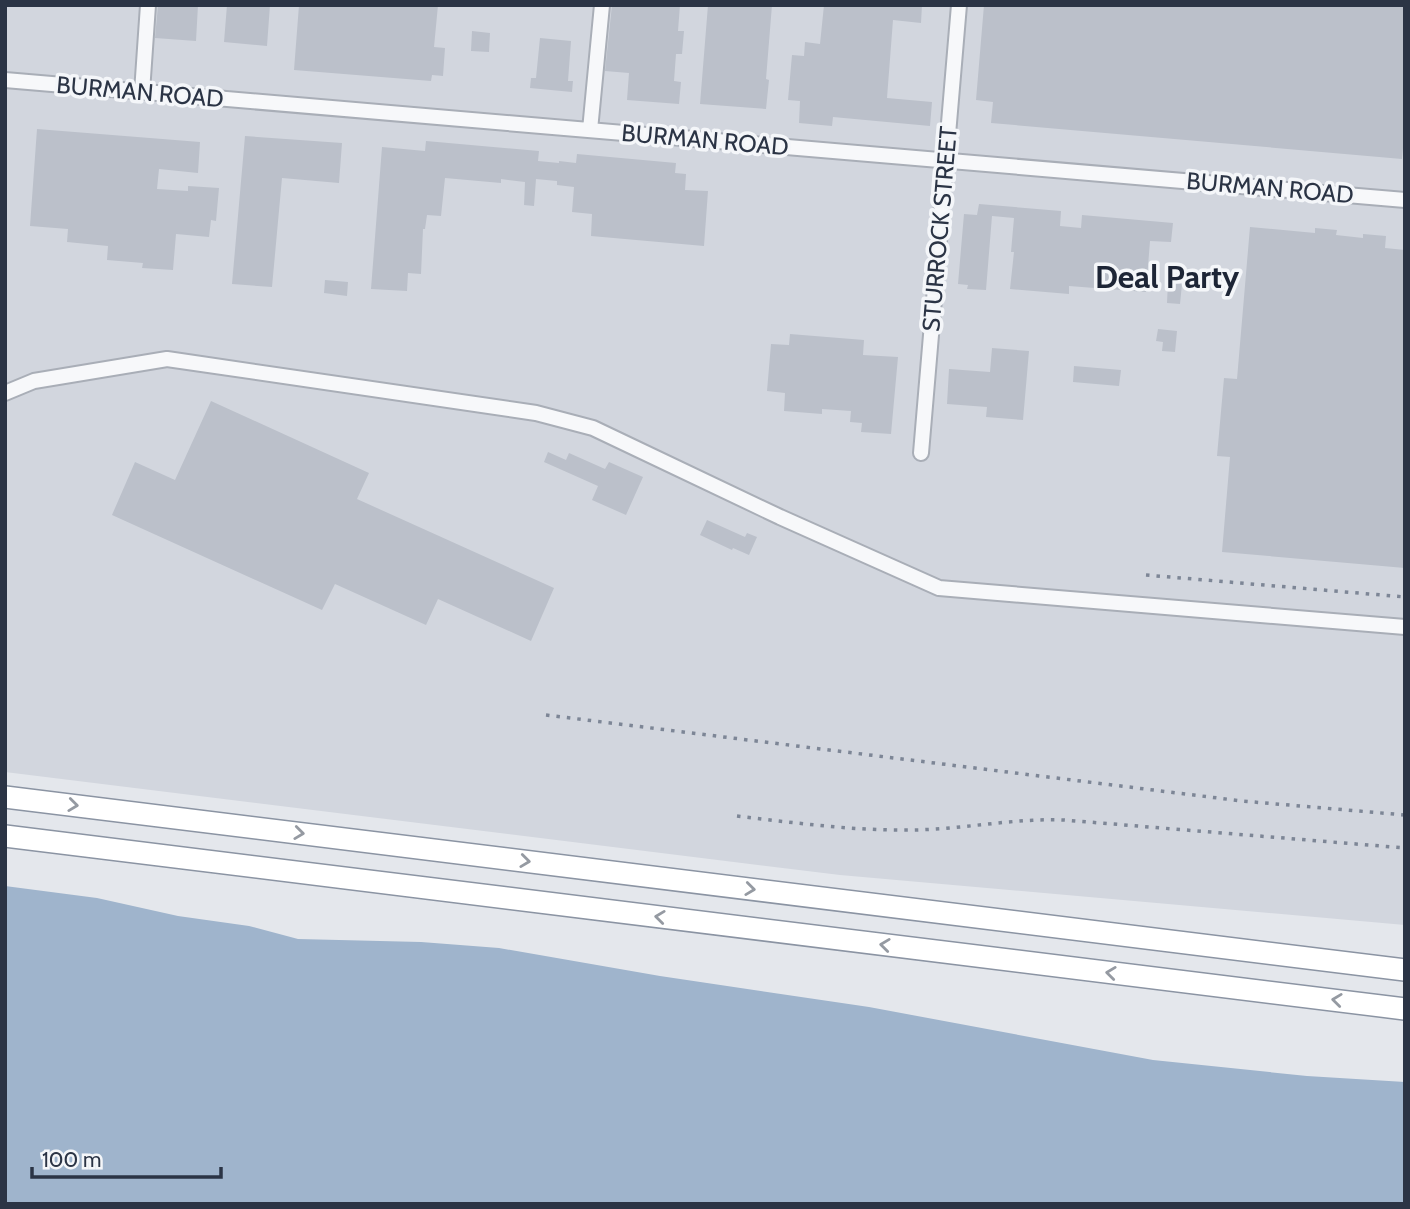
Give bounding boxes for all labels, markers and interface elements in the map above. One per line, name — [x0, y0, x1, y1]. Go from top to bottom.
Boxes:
street label: BURMAN ROAD — [55, 70, 225, 113]
street label: BURMAN ROAD — [620, 118, 790, 161]
street label: STURROCK STREET — [916, 125, 963, 333]
street label: BURMAN ROAD — [1185, 166, 1355, 209]
district label: Deal Party — [1095, 257, 1240, 296]
one-way arrow — [67, 798, 79, 813]
one-way arrow — [293, 826, 305, 841]
one-way arrow — [519, 854, 530, 869]
one-way arrow — [744, 882, 756, 897]
one-way arrow — [654, 909, 665, 924]
one-way arrow — [880, 937, 891, 952]
one-way arrow — [1105, 965, 1117, 980]
one-way arrow — [1331, 993, 1343, 1008]
scale bar — [32, 1136, 220, 1180]
text: 100 m — [42, 1147, 101, 1172]

